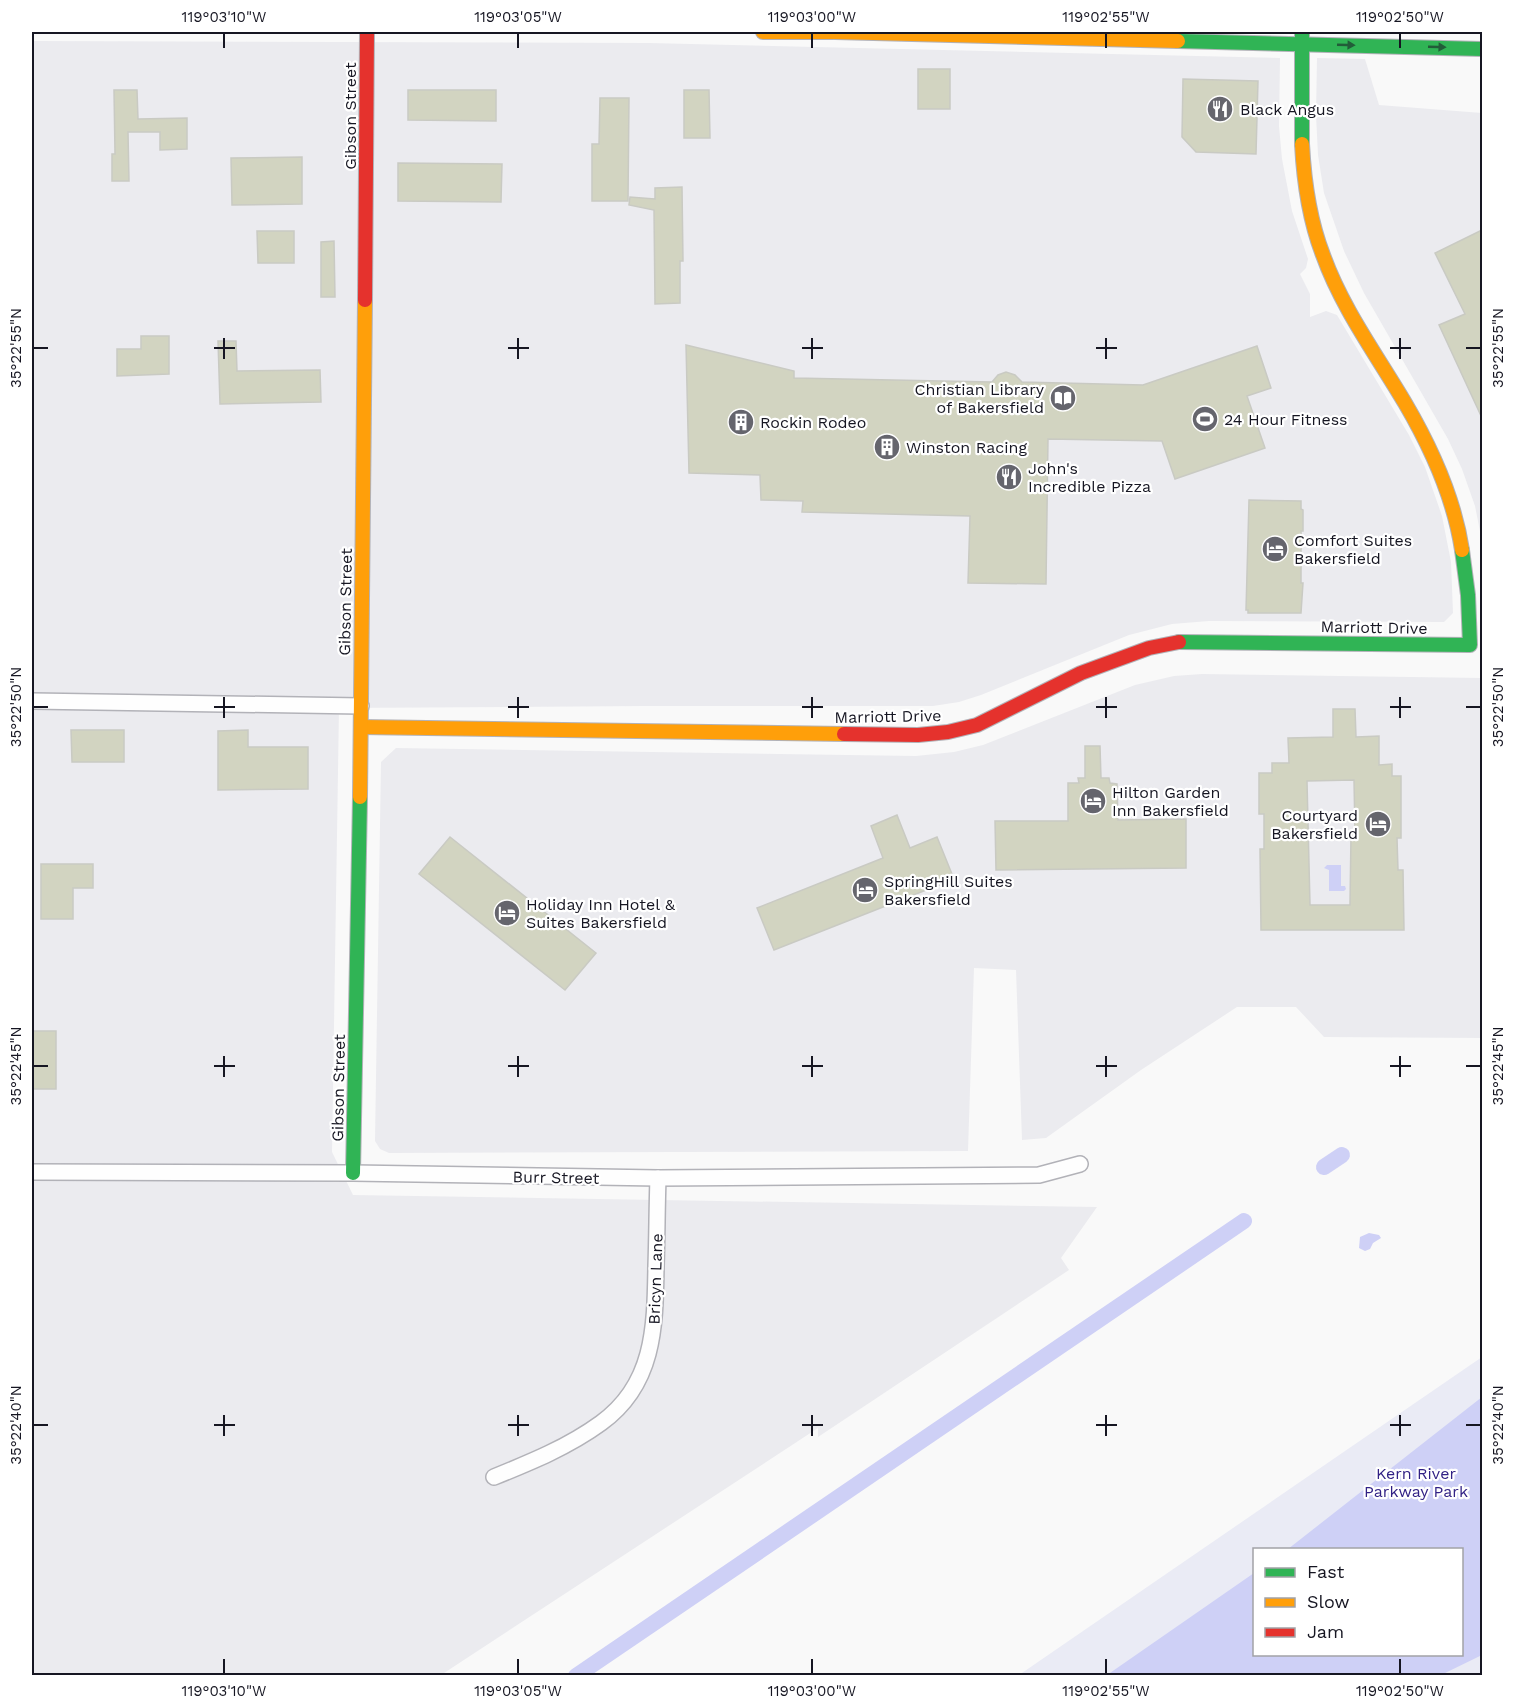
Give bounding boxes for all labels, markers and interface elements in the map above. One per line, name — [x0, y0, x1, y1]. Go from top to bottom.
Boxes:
text: 119°03'10"W — [182, 8, 266, 26]
text: 119°03'05"W — [474, 8, 562, 26]
text: 119°03'00"W — [768, 8, 856, 26]
text: 119°02'55"W — [1062, 8, 1150, 26]
text: 119°02'50"W — [1356, 8, 1444, 26]
one-way arrow — [1337, 40, 1356, 49]
one-way arrow — [1427, 43, 1446, 52]
street label: Gibson Street — [341, 62, 360, 170]
restaurant icon: Black Angus — [1205, 94, 1235, 124]
place label: Black Angus — [1240, 100, 1334, 119]
text: 35°22'55"N — [7, 308, 25, 388]
text: 35°22'55"N — [1489, 308, 1507, 388]
place label: Christian Library of Bakersfield — [915, 380, 1045, 417]
library icon: Christian Library of Bakersfield — [1048, 383, 1078, 413]
sports icon: 24 Hour Fitness — [1190, 404, 1220, 434]
building icon: Rockin Rodeo — [726, 407, 756, 437]
place label: 24 Hour Fitness — [1224, 410, 1348, 429]
place label: Rockin Rodeo — [760, 413, 866, 432]
building icon: Winston Racing — [872, 432, 902, 462]
place label: Winston Racing — [906, 438, 1027, 457]
place label: John's Incredible Pizza — [1028, 459, 1151, 496]
restaurant icon: John's Incredible Pizza — [994, 462, 1024, 492]
place label: Comfort Suites Bakersfield — [1294, 531, 1412, 568]
hotel icon: Comfort Suites Bakersfield — [1260, 534, 1290, 564]
street label: Gibson Street — [335, 548, 356, 656]
street label: Marriott Drive — [1320, 617, 1428, 638]
text: 35°22'50"N — [7, 667, 25, 747]
text: 35°22'50"N — [1489, 667, 1507, 747]
street label: Marriott Drive — [834, 706, 942, 727]
place label: Hilton Garden Inn Bakersfield — [1112, 783, 1229, 820]
hotel icon: Hilton Garden Inn Bakersfield — [1078, 786, 1108, 816]
place label: Courtyard Bakersfield — [1271, 806, 1358, 843]
hotel icon: Courtyard Bakersfield — [1363, 809, 1393, 839]
place label: SpringHill Suites Bakersfield — [884, 872, 1013, 909]
hotel icon: SpringHill Suites Bakersfield — [850, 875, 880, 905]
place label: Holiday Inn Hotel & Suites Bakersfield — [526, 895, 676, 932]
hotel icon: Holiday Inn Hotel & Suites Bakersfield — [492, 898, 522, 928]
text: 35°22'45"N — [7, 1027, 25, 1105]
text: 35°22'45"N — [1489, 1027, 1507, 1105]
street label: Gibson Street — [328, 1034, 349, 1142]
street label: Burr Street — [513, 1167, 600, 1188]
street label: Bricyn Lane — [644, 1233, 667, 1325]
text: 35°22'40"N — [7, 1385, 25, 1465]
text: 35°22'40"N — [1489, 1385, 1507, 1465]
park label: Kern River Parkway Park — [1364, 1464, 1468, 1501]
legend — [1253, 1548, 1463, 1656]
text: Fast — [1307, 1561, 1345, 1582]
text: Slow — [1307, 1591, 1350, 1612]
text: Jam — [1307, 1621, 1344, 1642]
text: 119°03'10"W — [182, 1682, 266, 1700]
text: 119°03'05"W — [474, 1682, 562, 1700]
text: 119°03'00"W — [768, 1682, 856, 1700]
text: 119°02'55"W — [1062, 1682, 1150, 1700]
text: 119°02'50"W — [1356, 1682, 1444, 1700]

